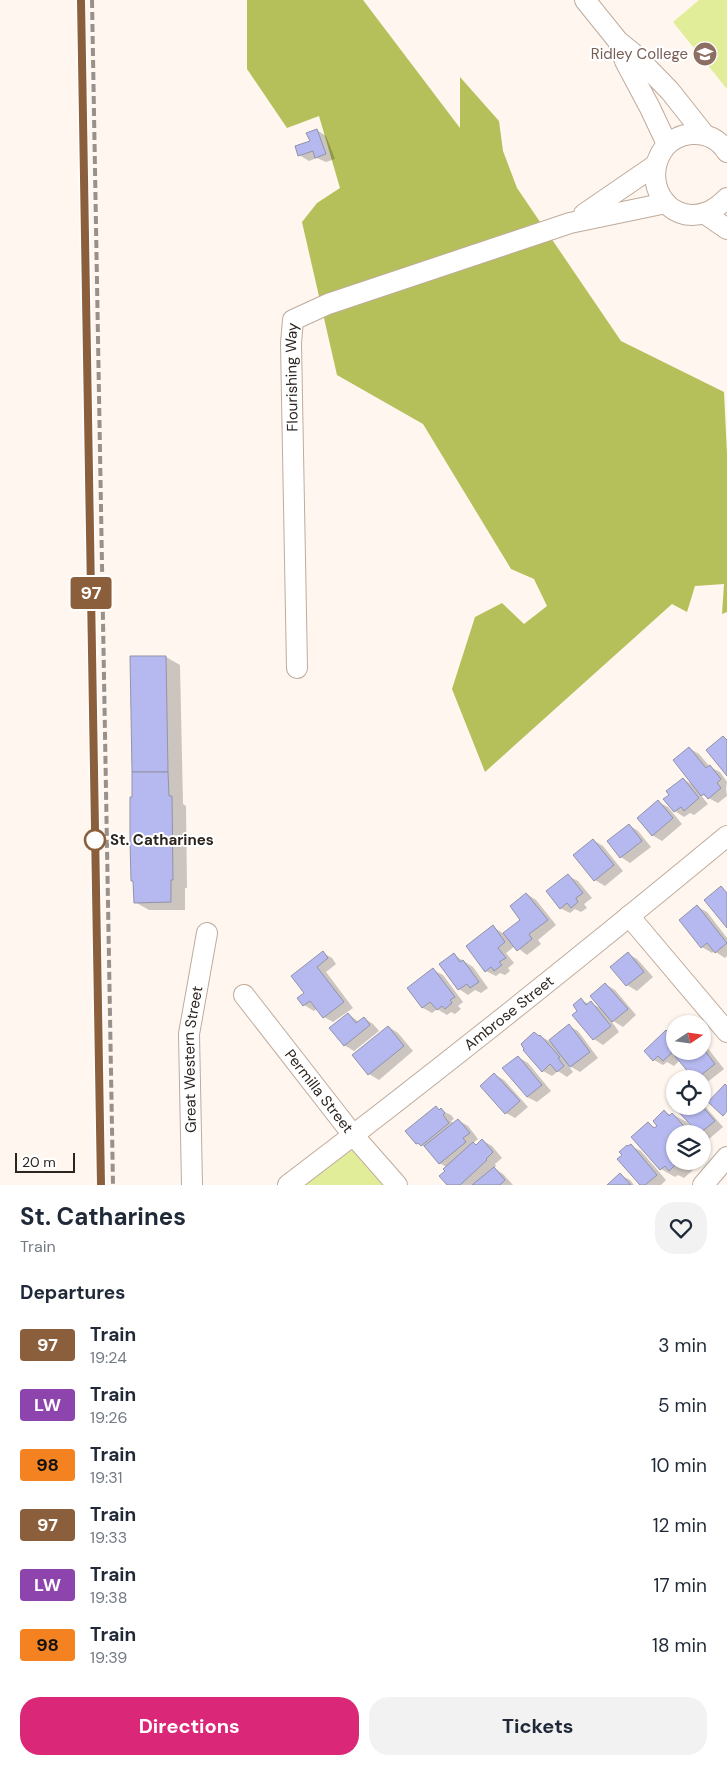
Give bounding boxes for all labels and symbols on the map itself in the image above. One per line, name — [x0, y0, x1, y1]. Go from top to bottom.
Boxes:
school or university icon: Ridley College — [692, 41, 718, 67]
place label: Ridley College — [591, 44, 688, 64]
street label: Flourishing Way — [281, 321, 303, 432]
line badge: 97 — [68, 577, 114, 609]
marker: St. Catharines — [84, 829, 106, 851]
place label: St. Catharines — [110, 830, 214, 850]
street label: Ambrose Street — [460, 971, 558, 1055]
street label: Great Western Street — [179, 984, 207, 1133]
north arrow — [666, 1015, 711, 1060]
street label: Permilla Street — [280, 1045, 358, 1137]
scale bar — [15, 1150, 75, 1173]

